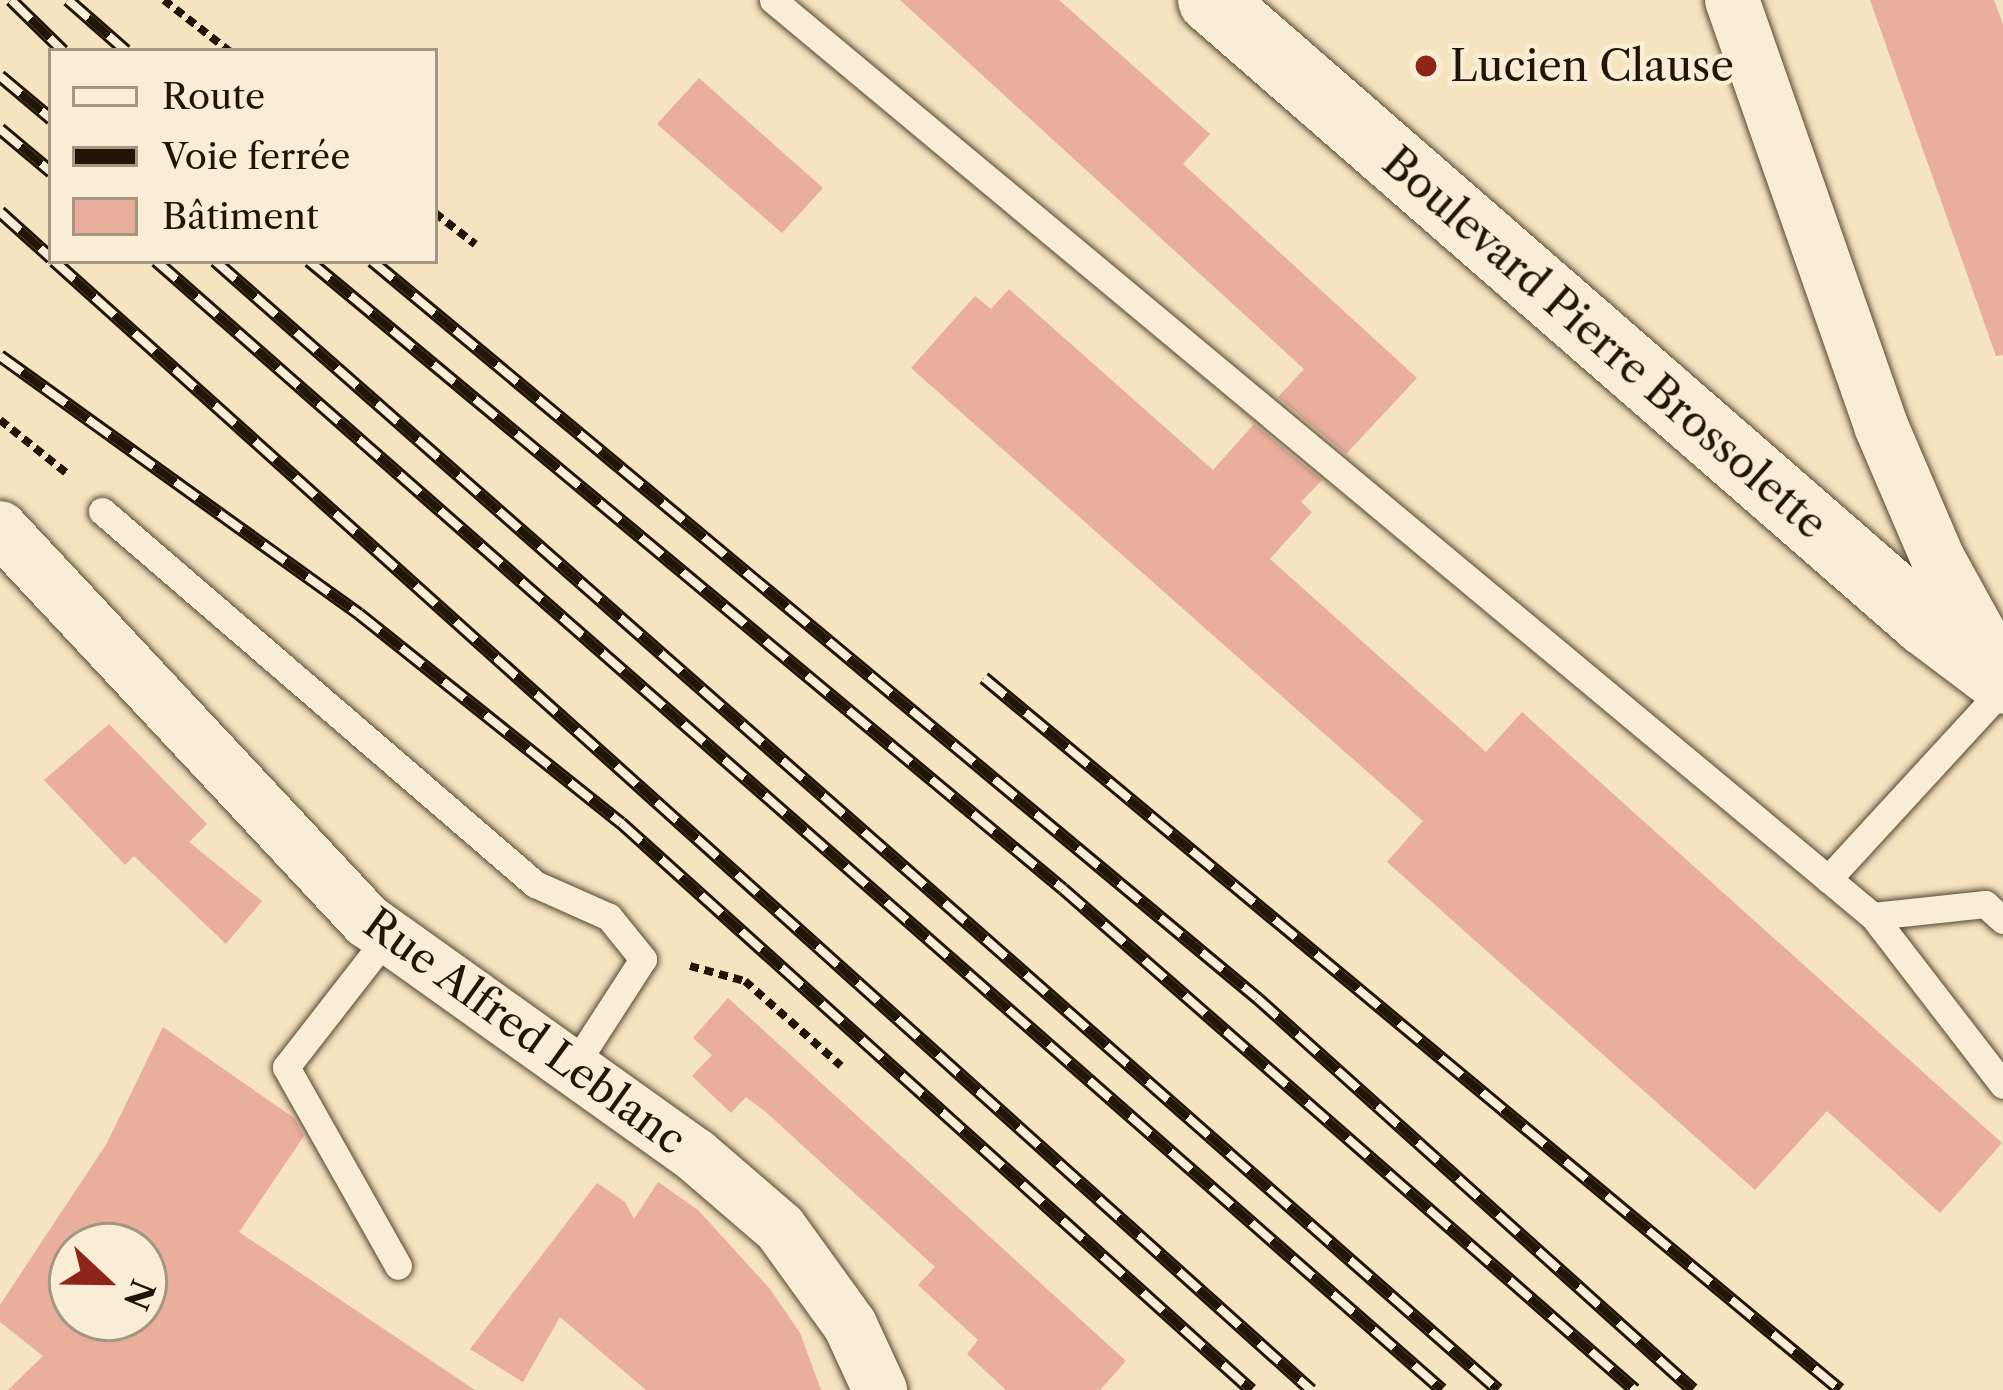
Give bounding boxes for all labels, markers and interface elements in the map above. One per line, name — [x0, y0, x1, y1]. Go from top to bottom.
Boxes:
place label: Lucien Clause — [1450, 41, 1734, 91]
legend — [48, 48, 438, 264]
marker: Lucien Clause — [1413, 53, 1439, 79]
text: Route — [162, 74, 265, 118]
text: Voie ferrée — [162, 134, 350, 178]
street label: Boulevard Pierre Brossolette — [1373, 137, 1837, 549]
text: Bâtiment — [162, 194, 319, 238]
street label: Rue Alfred Leblanc — [354, 897, 696, 1165]
north arrow — [48, 1222, 168, 1342]
text: N — [115, 1274, 163, 1316]

